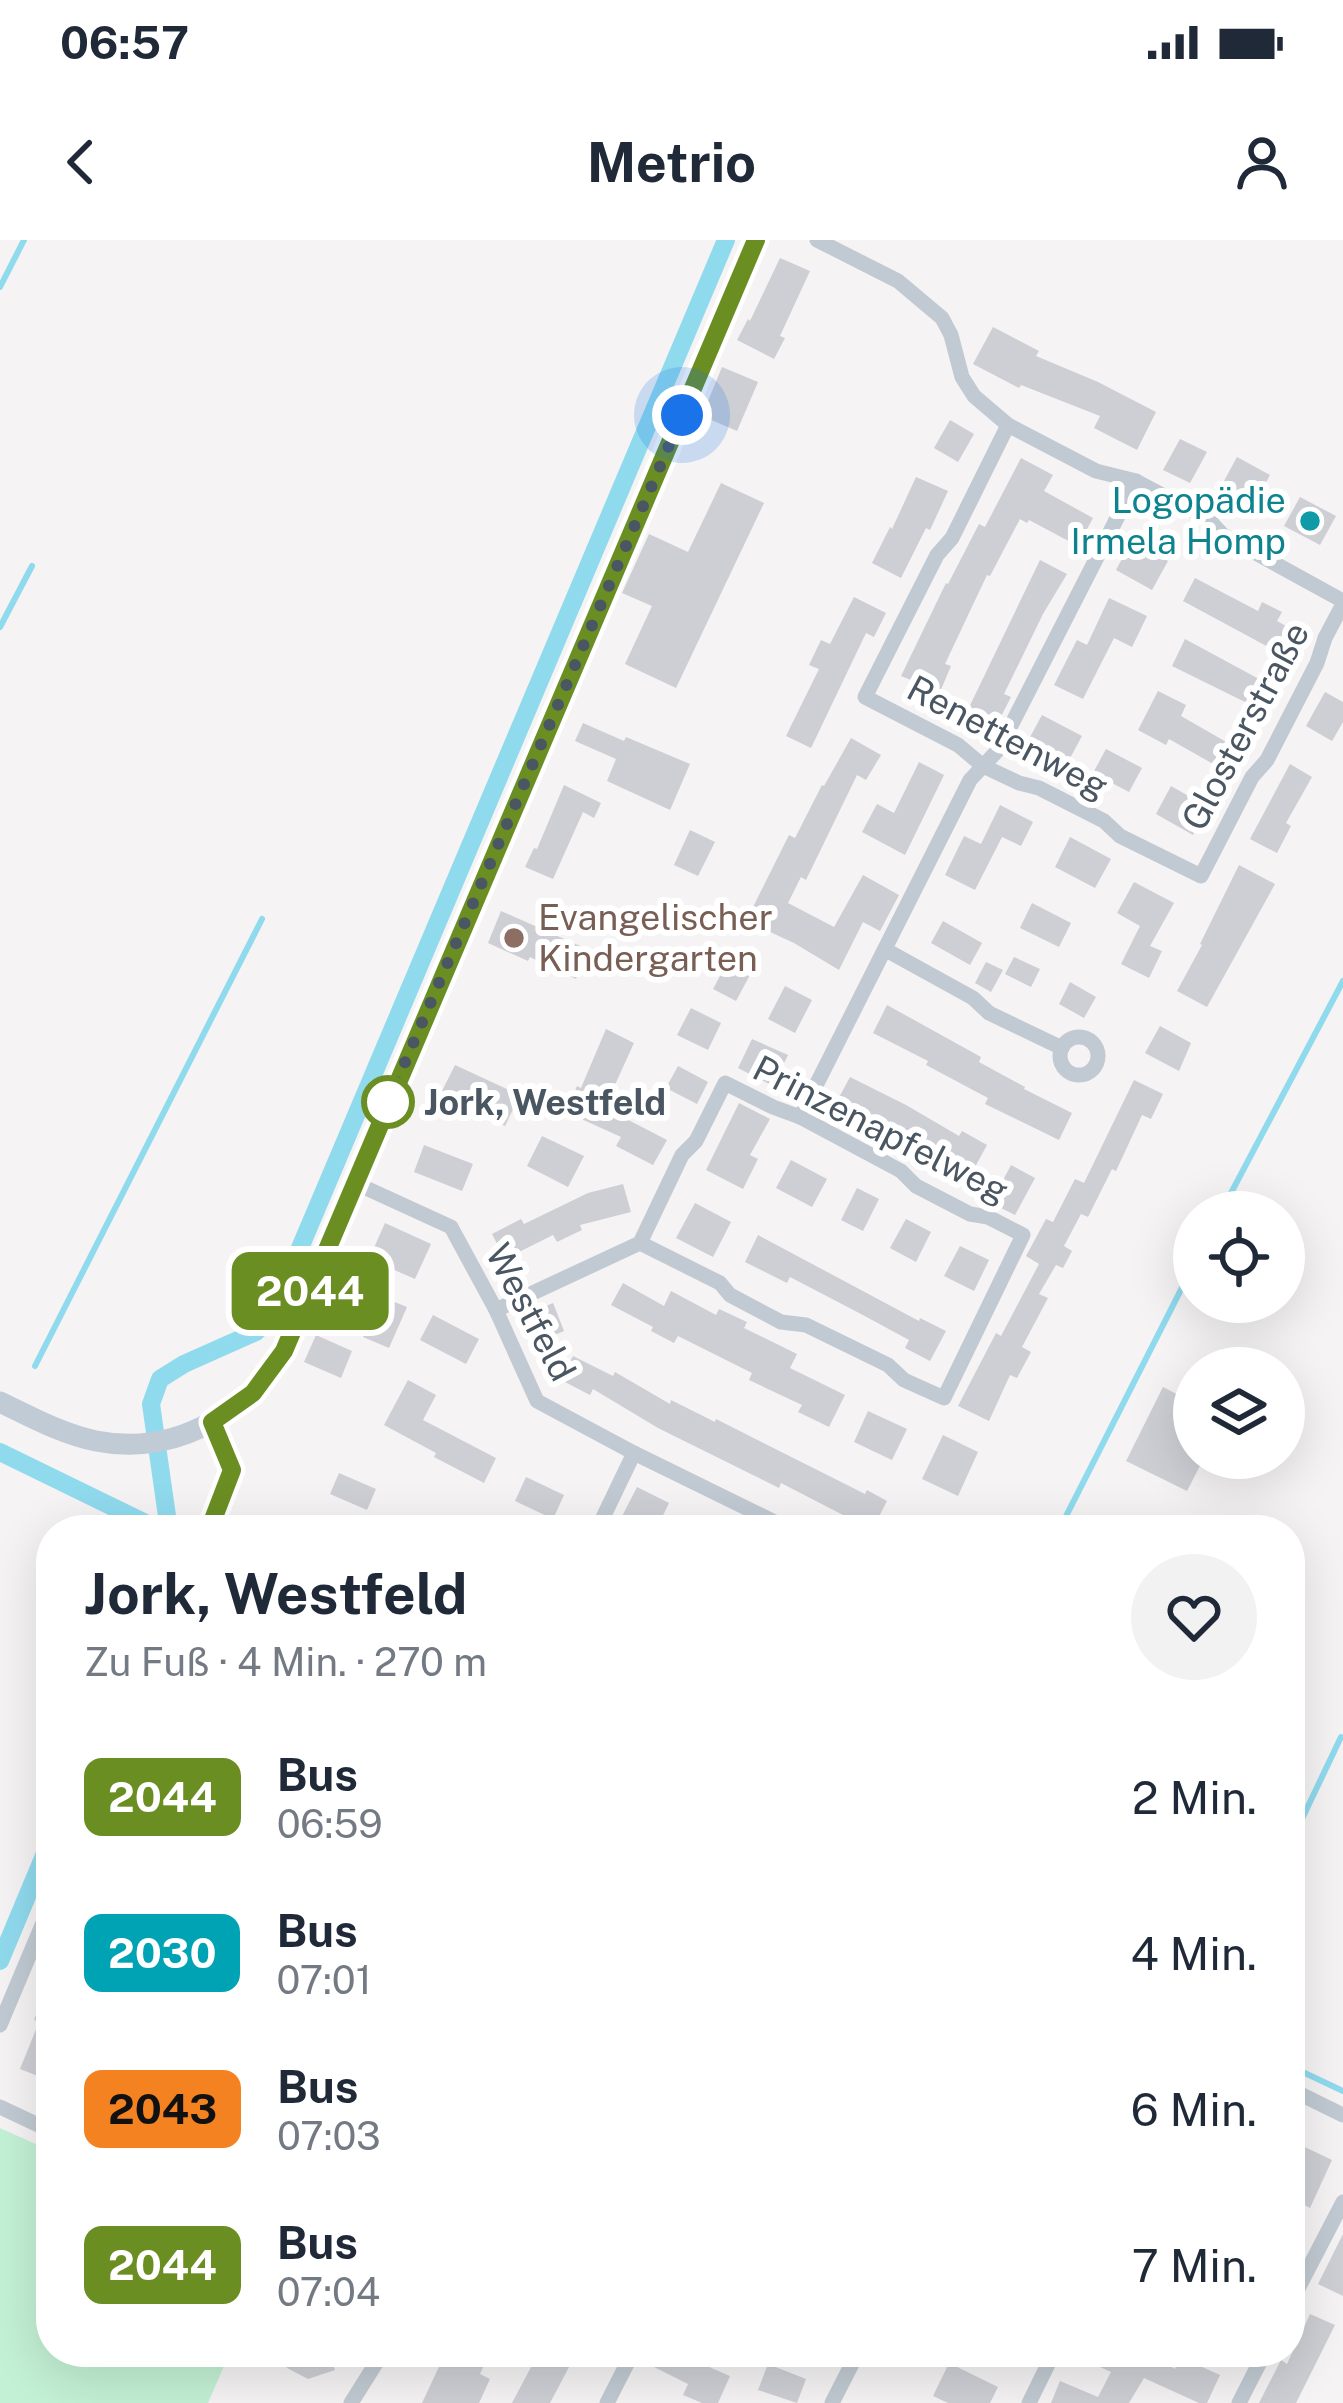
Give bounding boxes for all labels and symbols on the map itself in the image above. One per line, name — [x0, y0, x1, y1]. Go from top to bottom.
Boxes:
your location — [652, 385, 712, 445]
place label: Logopädie Irmela Homp — [1071, 479, 1286, 562]
marker: Logopädie Irmela Homp — [1297, 508, 1323, 534]
street label: Glosterstraße — [1173, 615, 1317, 837]
street label: Renettenweg — [900, 667, 1116, 807]
place label: Evangelischer Kindergarten — [538, 896, 773, 979]
marker: Evangelischer Kindergarten — [501, 925, 527, 951]
street label: Prinzenapfelweg — [746, 1047, 1016, 1211]
marker: Jork, Westfeld — [363, 1077, 413, 1127]
place label: Jork, Westfeld — [424, 1081, 666, 1123]
street label: Westfeld — [477, 1236, 585, 1388]
line badge: 2044 — [226, 1252, 394, 1330]

